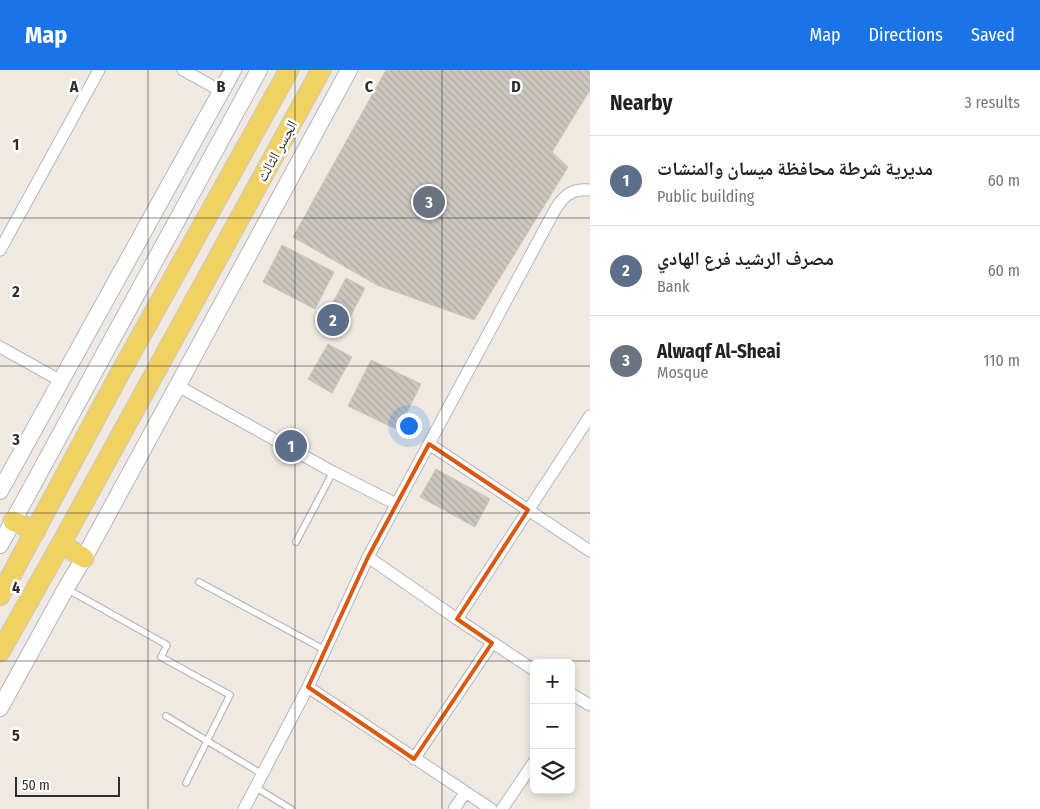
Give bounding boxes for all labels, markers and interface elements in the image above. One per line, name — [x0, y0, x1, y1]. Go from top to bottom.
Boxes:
text: Map — [25, 21, 67, 49]
text: Map — [809, 24, 841, 46]
text: Directions — [869, 24, 943, 46]
text: Saved — [971, 24, 1015, 46]
text: A — [69, 77, 79, 96]
text: B — [217, 77, 226, 96]
text: C — [365, 77, 374, 96]
text: D — [511, 77, 521, 96]
text: Nearby — [610, 90, 672, 116]
text: 3 results — [964, 93, 1020, 112]
street label: الجسر الثالث — [253, 117, 301, 185]
text: 1 — [13, 135, 19, 154]
text: مديرية شرطة محافظة ميسان والمنشات — [657, 157, 933, 180]
text: 1 — [623, 171, 629, 190]
text: 60 m — [988, 171, 1020, 190]
pin: 3 — [413, 183, 445, 221]
text: Public building — [657, 187, 754, 206]
text: مصرف الرشيد فرع الهادي — [657, 247, 834, 270]
text: 2 — [622, 261, 630, 280]
text: 60 m — [988, 261, 1020, 280]
text: Bank — [657, 277, 689, 296]
text: 2 — [11, 282, 20, 301]
pin: 2 — [317, 301, 349, 339]
text: Alwaqf Al-Sheai — [657, 340, 781, 363]
text: 3 — [622, 351, 630, 370]
text: 110 m — [983, 351, 1020, 370]
text: Mosque — [657, 363, 708, 382]
your location — [396, 413, 422, 439]
pin: 1 — [275, 427, 307, 465]
text: 3 — [11, 430, 20, 449]
text: 4 — [12, 578, 20, 597]
map controls — [530, 659, 575, 794]
button: + — [530, 659, 575, 704]
button: − — [530, 704, 575, 749]
text: 5 — [12, 726, 20, 745]
button: layers — [530, 749, 575, 794]
scale bar — [15, 774, 120, 797]
text: 50 m — [22, 777, 50, 794]

